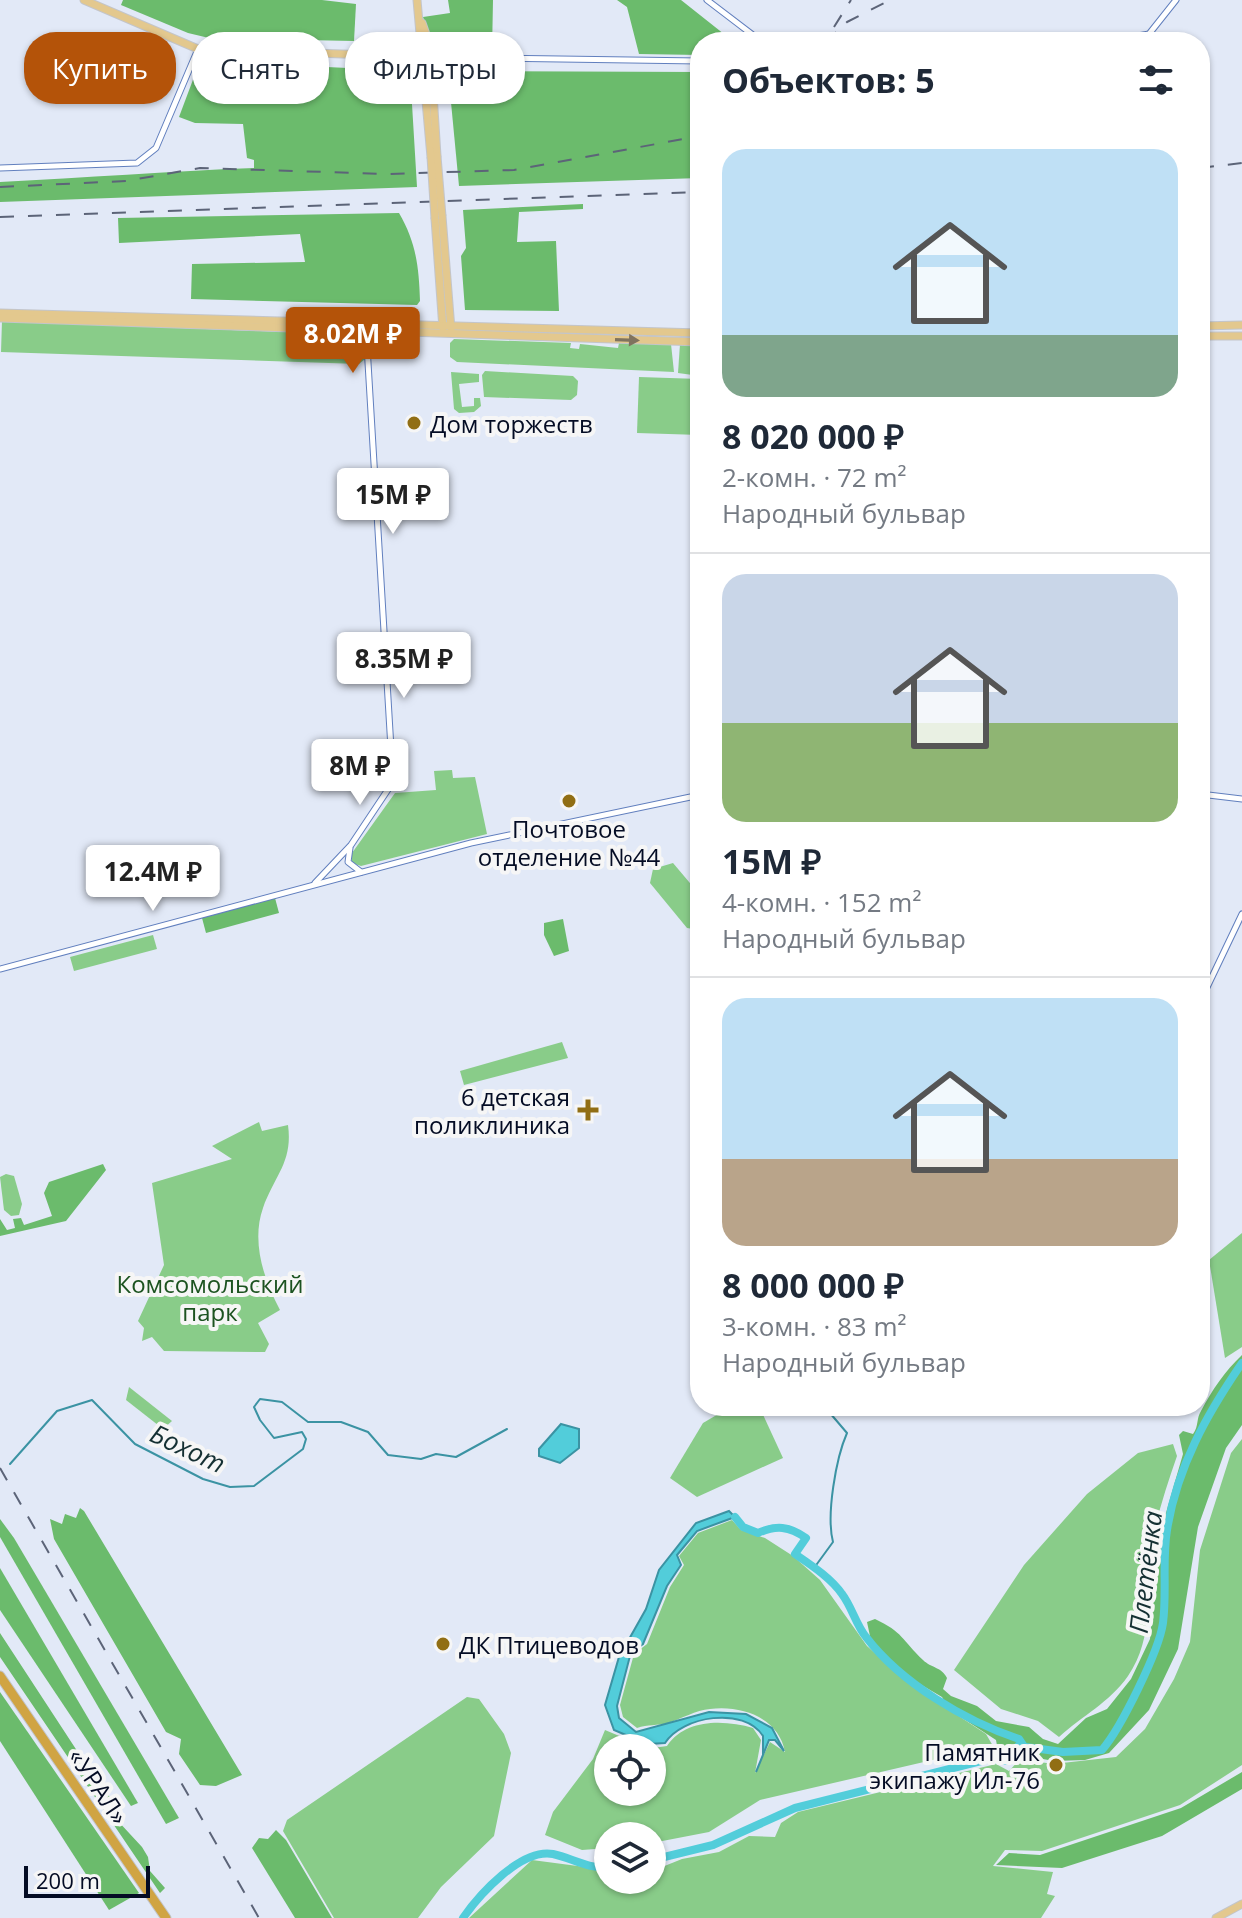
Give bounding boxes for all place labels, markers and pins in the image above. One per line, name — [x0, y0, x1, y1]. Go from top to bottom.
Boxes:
pin: 8.02M ₽ — [279, 307, 427, 375]
place label: Дом торжеств — [430, 407, 593, 440]
marker: Дом торжеств — [405, 414, 423, 432]
pin: 15M ₽ — [337, 468, 449, 536]
pin: 8.35M ₽ — [330, 632, 478, 700]
pin: 8M ₽ — [313, 739, 407, 807]
marker: Почтовое отделение №44 — [560, 792, 578, 810]
place label: Почтовое отделение №44 — [478, 812, 660, 873]
pin: 12.4M ₽ — [79, 845, 227, 913]
place label: 6 детская поликлиника — [414, 1080, 570, 1141]
marker: 6 детская поликлиника — [577, 1099, 599, 1121]
place label: ДК Птицеводов — [459, 1628, 639, 1661]
marker: ДК Птицеводов — [434, 1635, 452, 1653]
place label: Памятник экипажу Ил-76 — [869, 1735, 1041, 1796]
marker: Памятник экипажу Ил-76 — [1047, 1756, 1065, 1774]

